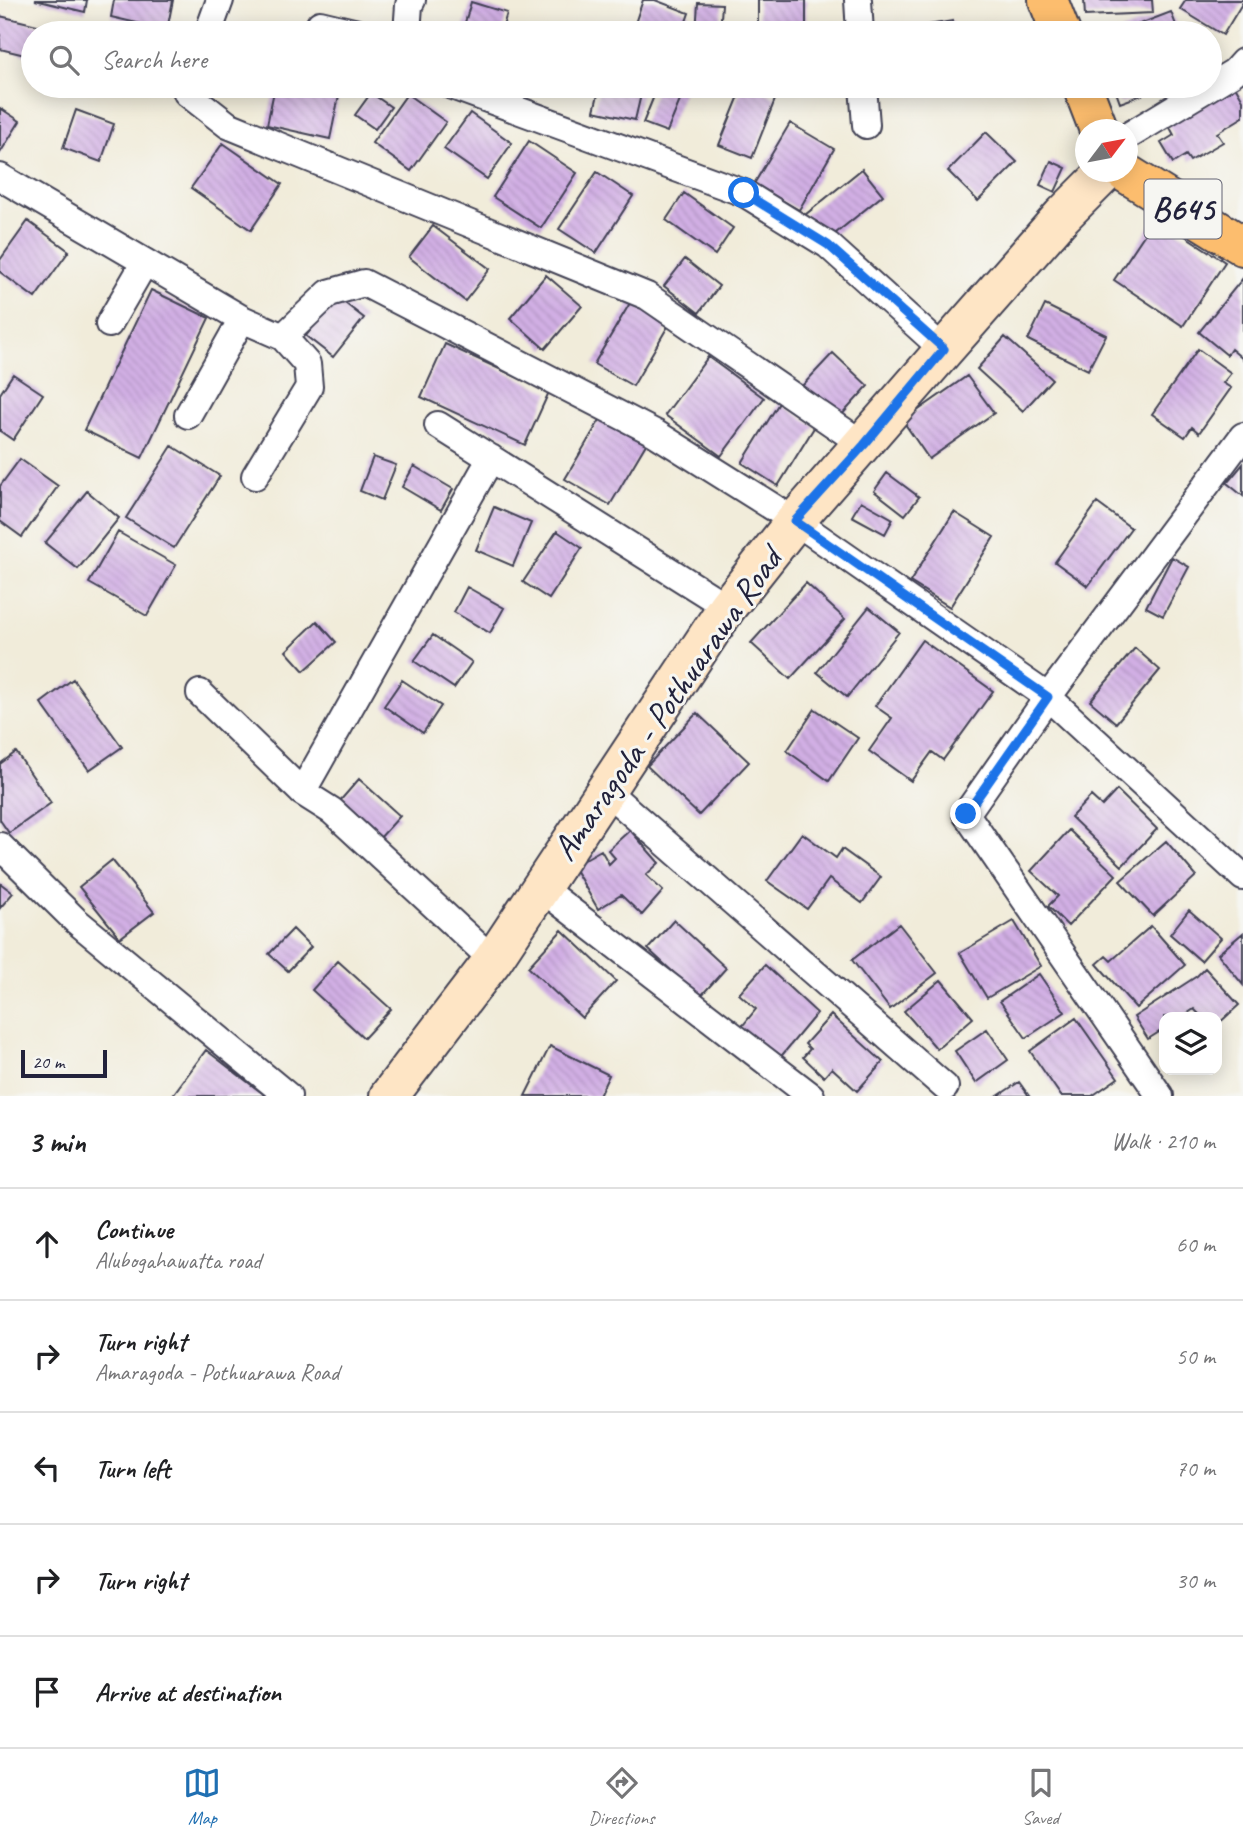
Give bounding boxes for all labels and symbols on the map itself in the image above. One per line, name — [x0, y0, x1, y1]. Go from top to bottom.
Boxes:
north arrow — [1075, 119, 1138, 182]
route start — [728, 177, 759, 208]
road number: B645 — [1144, 180, 1222, 238]
street label: Amaragoda - Pothuarawa Road — [542, 535, 795, 869]
route end — [950, 798, 981, 829]
scale bar — [21, 1047, 107, 1079]

